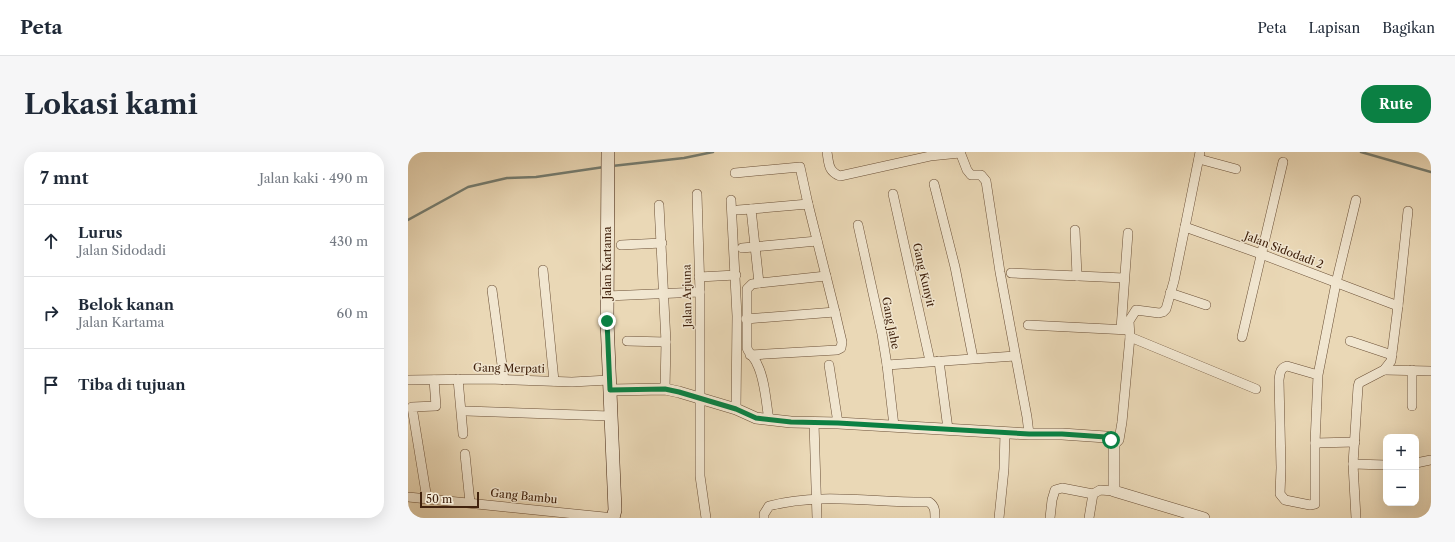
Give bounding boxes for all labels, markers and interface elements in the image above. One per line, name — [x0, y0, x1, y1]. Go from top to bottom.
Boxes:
text: Peta — [20, 16, 63, 39]
text: Peta — [1257, 19, 1287, 37]
text: Lapisan — [1309, 19, 1360, 37]
text: Bagikan — [1382, 19, 1435, 37]
button: Rute — [1361, 85, 1431, 123]
text: Lokasi kami — [24, 87, 198, 121]
text: 7 mnt — [40, 168, 89, 188]
text: Jalan kaki · 490 m — [259, 170, 368, 186]
text: Lurus — [78, 223, 123, 242]
street label: Jalan Kartama — [600, 226, 614, 302]
street label: Jalan Sidodadi 2 — [1241, 228, 1326, 272]
icon: ahead — [40, 230, 62, 252]
text: 430 m — [330, 233, 368, 249]
street label: Gang Kunyit — [910, 241, 938, 309]
text: Jalan Sidodadi — [78, 242, 166, 258]
street label: Jalan Arjuna — [679, 264, 695, 330]
text: Belok kanan — [78, 295, 174, 314]
street label: Gang Jahe — [879, 296, 903, 350]
icon: right — [40, 302, 62, 324]
text: 60 m — [337, 305, 368, 321]
route end — [598, 312, 616, 330]
text: Jalan Kartama — [78, 314, 164, 330]
street label: Gang Merpati — [473, 360, 546, 376]
icon: arrive — [40, 374, 62, 396]
text: Tiba di tujuan — [78, 375, 186, 394]
route start — [1102, 431, 1120, 449]
map controls — [1383, 434, 1419, 506]
button: + — [1383, 434, 1419, 470]
button: − — [1383, 470, 1419, 506]
street label: Gang Bambu — [490, 486, 558, 507]
scale bar — [420, 490, 479, 509]
text: 50 m — [426, 492, 452, 506]

